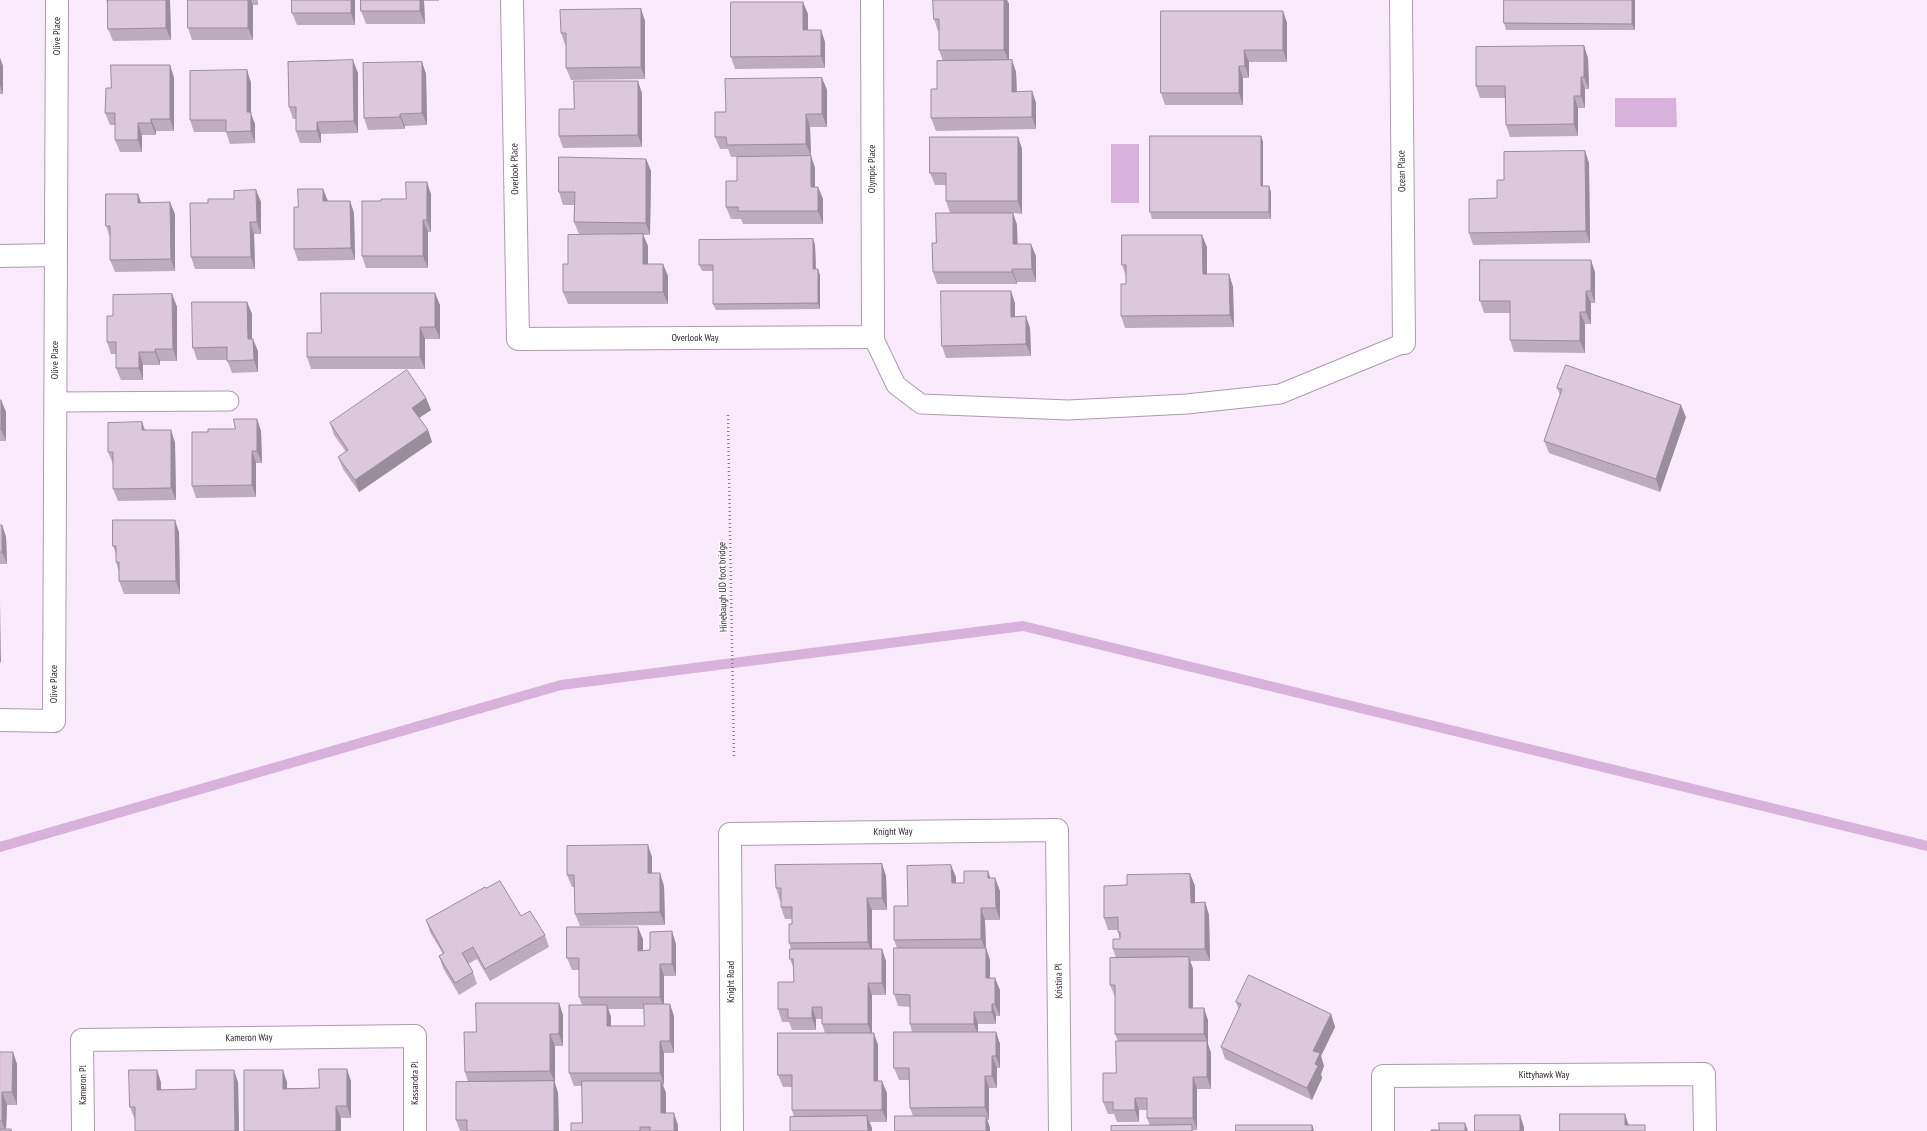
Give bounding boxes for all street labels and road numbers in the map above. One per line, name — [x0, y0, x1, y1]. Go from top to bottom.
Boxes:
street label: Olive Place — [51, 17, 63, 55]
street label: Overlook Place — [509, 143, 521, 195]
street label: Olympic Place — [866, 145, 878, 193]
street label: Ocean Place — [1396, 150, 1408, 192]
street label: Overlook Way — [671, 332, 719, 344]
street label: Olive Place — [49, 341, 61, 379]
street label: Hinebaugh UD foot bridge — [716, 542, 730, 632]
street label: Olive Place — [48, 665, 60, 703]
street label: Knight Way — [873, 826, 913, 838]
street label: Knight Road — [725, 961, 737, 1003]
street label: Kristina Pl — [1053, 963, 1065, 999]
street label: Kameron Way — [225, 1032, 273, 1044]
street label: Kassandra Pl — [409, 1061, 421, 1105]
street label: Kameron Pl — [77, 1065, 89, 1105]
street label: Kittyhawk Way — [1519, 1069, 1569, 1081]

